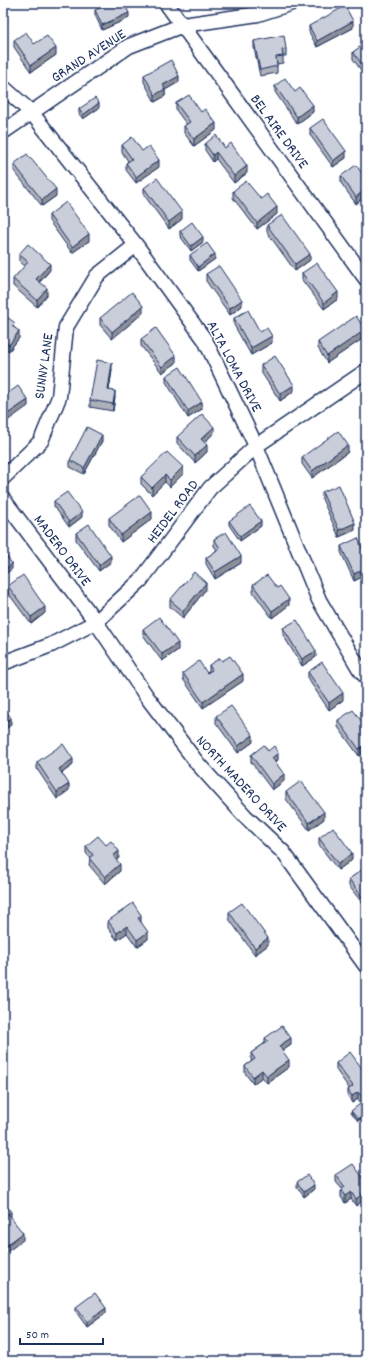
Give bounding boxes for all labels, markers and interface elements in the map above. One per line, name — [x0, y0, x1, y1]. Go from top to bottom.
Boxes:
street label: GRAND AVENUE — [47, 24, 131, 89]
street label: BEL AIRE DRIVE — [244, 90, 313, 174]
street label: ALTA LOMA DRIVE — [200, 317, 267, 417]
street label: SUNNY LANE — [29, 332, 61, 401]
street label: HEIDEL ROAD — [142, 475, 205, 549]
street label: MADERO DRIVE — [27, 511, 96, 592]
street label: NORTH MADERO DRIVE — [190, 731, 291, 838]
scale bar — [20, 1320, 103, 1346]
text: 50 m — [26, 1327, 49, 1344]

